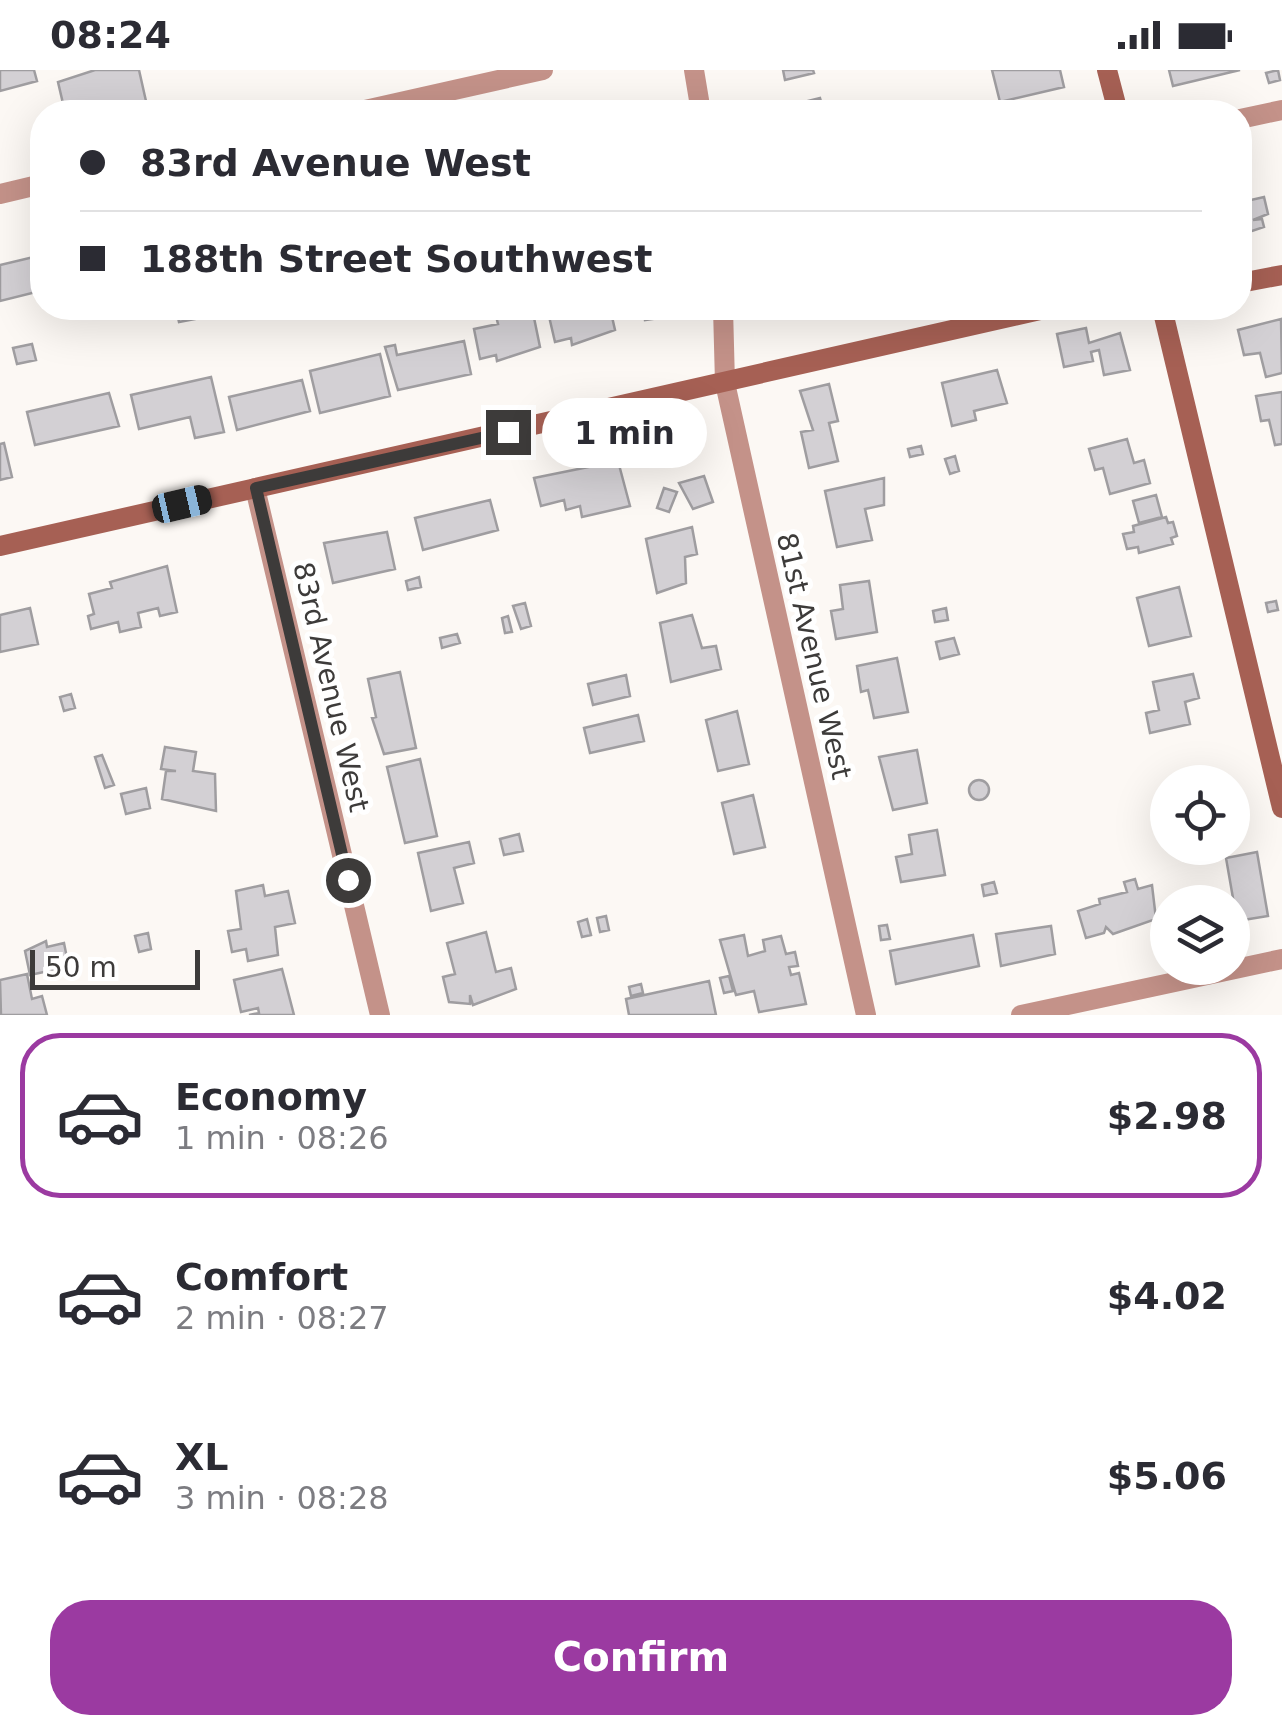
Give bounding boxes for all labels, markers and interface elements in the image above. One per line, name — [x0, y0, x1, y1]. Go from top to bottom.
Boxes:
text: 08:24 — [50, 13, 171, 57]
text: 83rd Avenue West — [140, 141, 531, 185]
text: 188th Street Southwest — [140, 237, 652, 281]
callout: 1 min — [543, 397, 708, 467]
route end — [486, 410, 531, 455]
text: 1 min — [574, 414, 675, 452]
car — [149, 483, 215, 525]
street label: 81st Avenue West — [770, 530, 858, 782]
street label: 83rd Avenue West — [286, 559, 376, 815]
map controls — [1150, 765, 1250, 985]
button: locate — [1150, 765, 1250, 865]
route start — [326, 858, 371, 903]
button: layers — [1150, 885, 1250, 985]
scale bar — [30, 945, 200, 990]
text: 50 m — [45, 951, 117, 984]
icon: car — [55, 1071, 145, 1161]
text: Economy — [175, 1075, 367, 1119]
text: $2.98 — [1107, 1094, 1227, 1138]
text: 1 min · 08:26 — [175, 1119, 389, 1157]
icon: car — [55, 1251, 145, 1341]
text: Comfort — [175, 1255, 348, 1299]
text: $4.02 — [1107, 1274, 1227, 1318]
text: 2 min · 08:27 — [175, 1299, 389, 1337]
icon: car — [55, 1431, 145, 1521]
text: XL — [175, 1435, 229, 1479]
text: $5.06 — [1107, 1454, 1227, 1498]
text: 3 min · 08:28 — [175, 1479, 389, 1517]
button: Confirm — [50, 1600, 1232, 1715]

